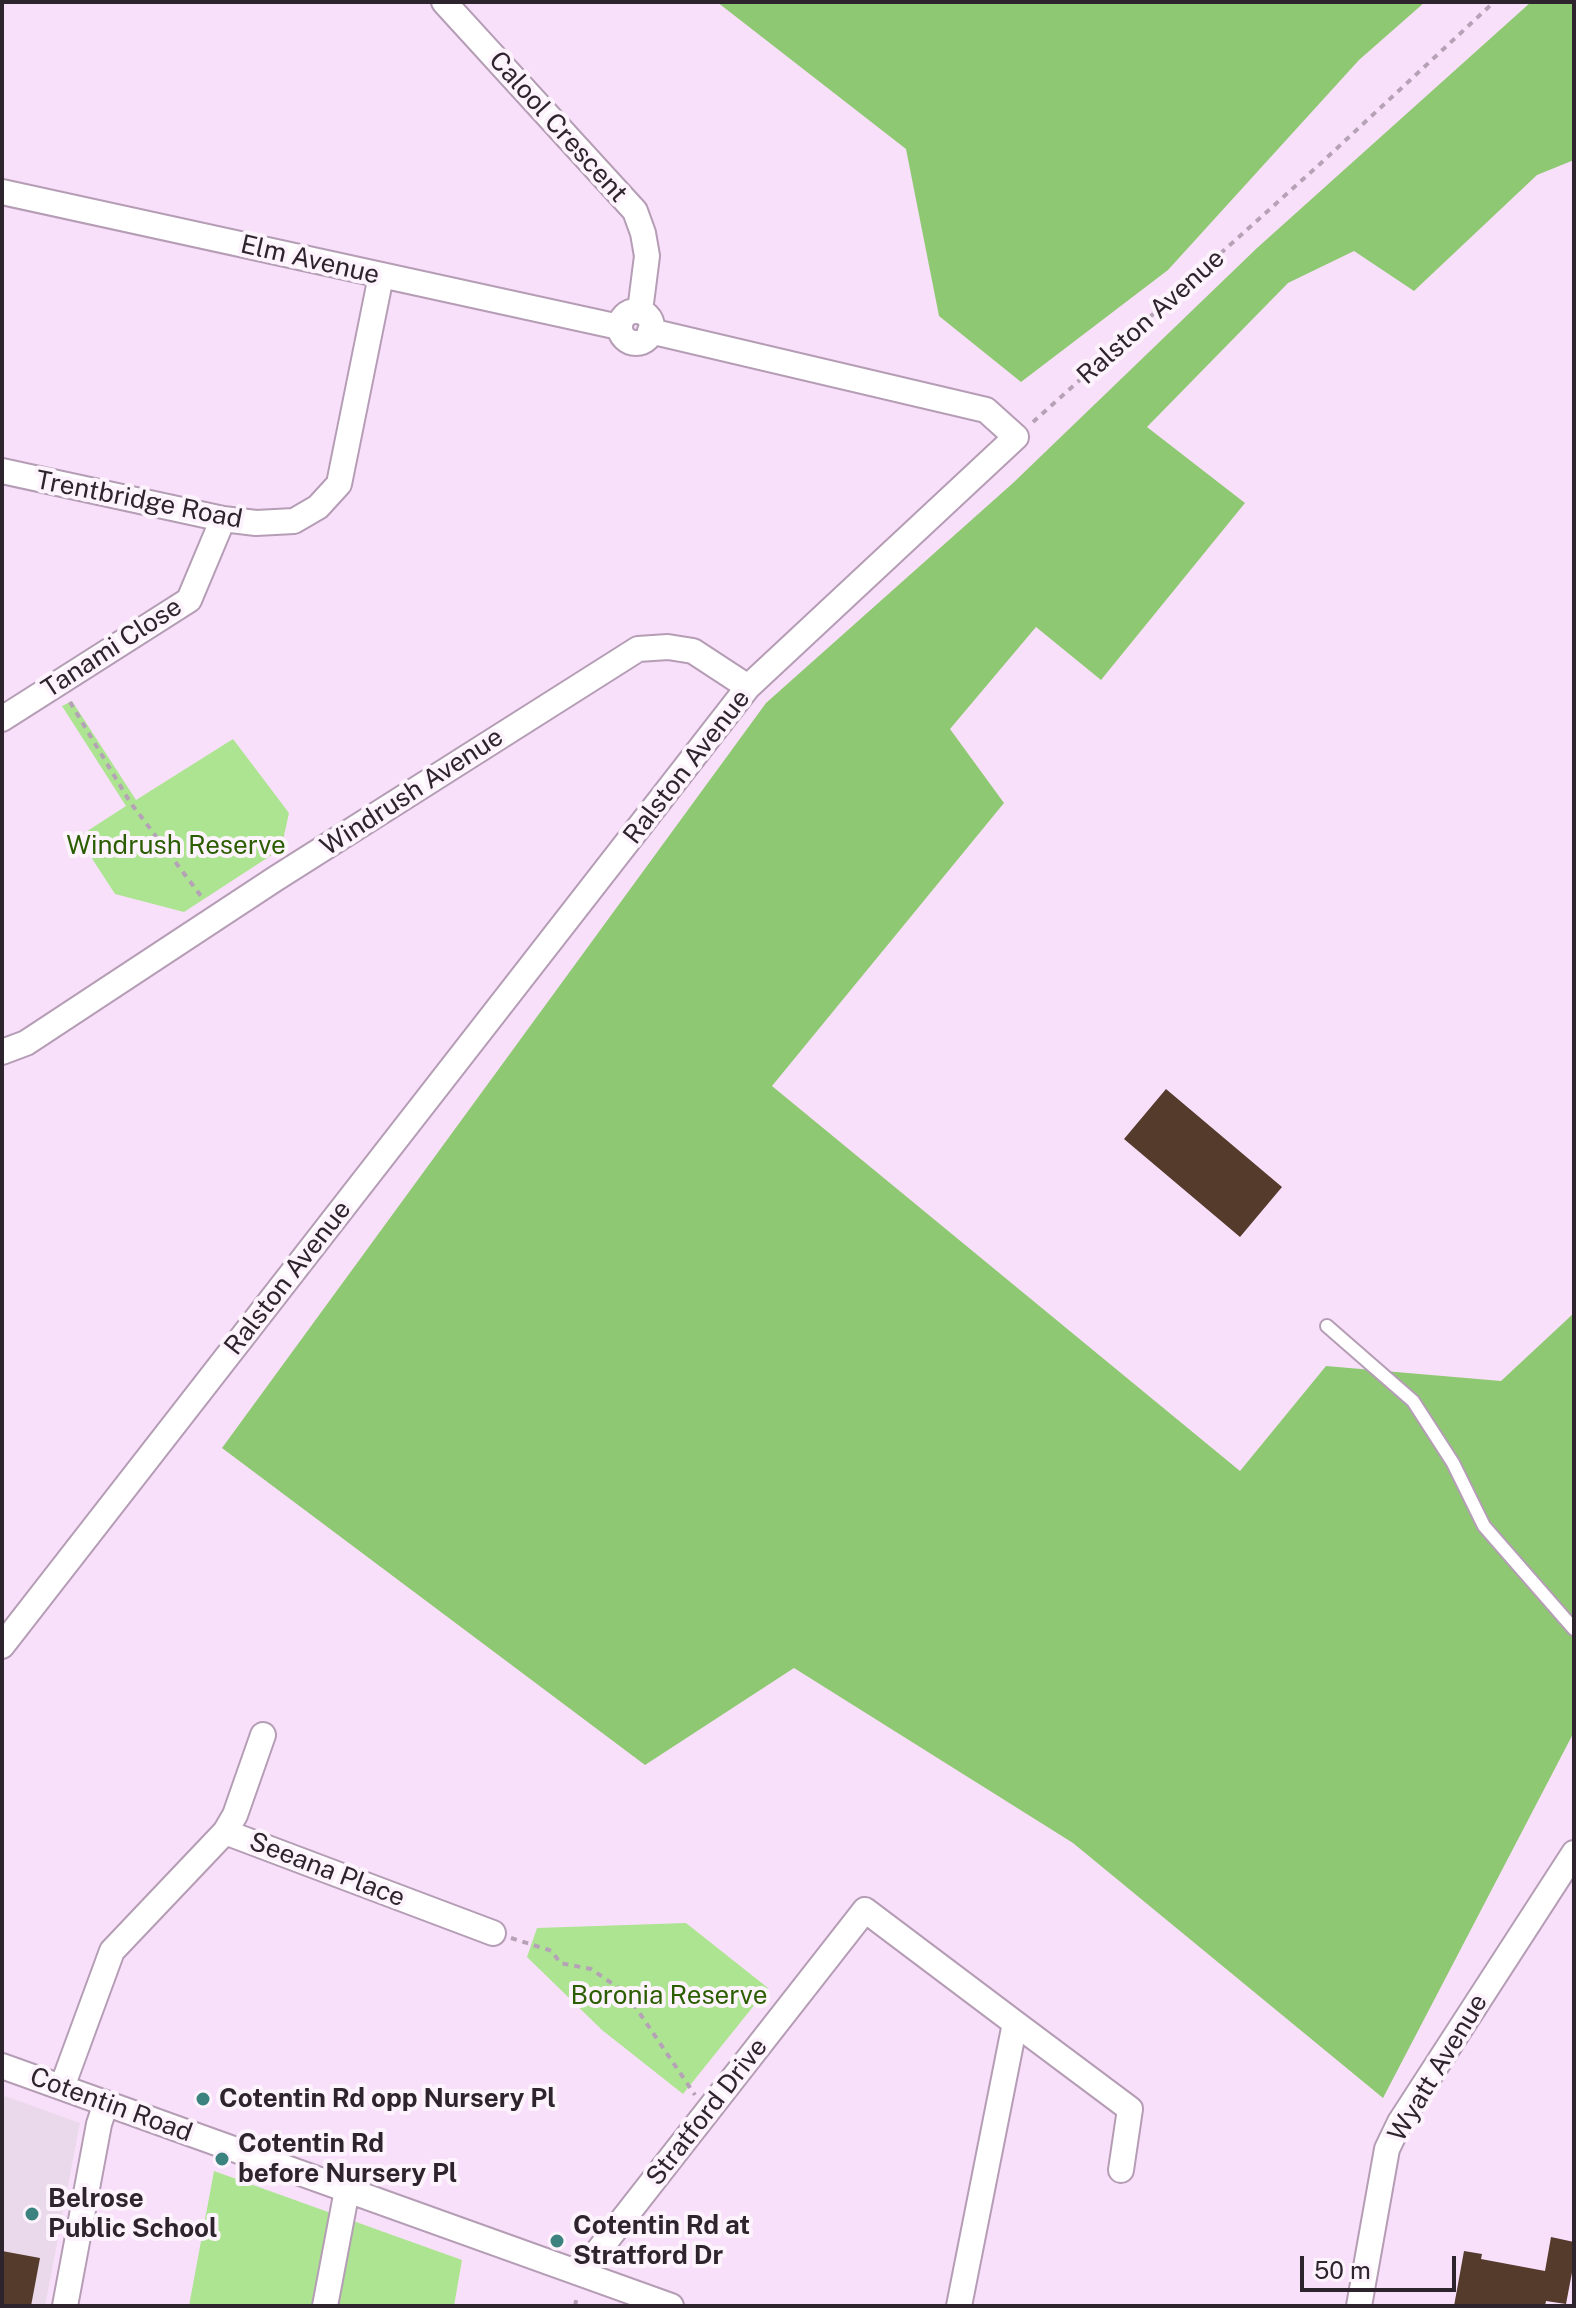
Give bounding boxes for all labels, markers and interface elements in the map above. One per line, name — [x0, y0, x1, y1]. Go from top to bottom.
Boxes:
street label: Calool Crescent — [482, 45, 634, 209]
street label: Elm Avenue — [237, 229, 383, 291]
street label: Ralston Avenue — [1071, 243, 1231, 391]
street label: Trentbridge Road — [33, 465, 245, 535]
street label: Tanami Close — [36, 591, 188, 705]
street label: Ralston Avenue — [617, 684, 757, 850]
street label: Windrush Avenue — [315, 721, 509, 863]
park label: Windrush Reserve — [66, 830, 286, 862]
street label: Ralston Avenue — [218, 1195, 358, 1361]
street label: Seeana Place — [245, 1826, 409, 1914]
park label: Boronia Reserve — [571, 1980, 767, 2012]
street label: Wyatt Avenue — [1382, 1988, 1494, 2148]
street label: Stratford Drive — [640, 2032, 774, 2192]
street label: Cotentin Road — [26, 2061, 196, 2149]
place label: Cotentin Rd opp Nursery Pl — [219, 2083, 556, 2115]
marker: Cotentin Rd opp Nursery Pl — [194, 2090, 212, 2108]
place label: Cotentin Rd before Nursery Pl — [238, 2128, 457, 2190]
marker: Cotentin Rd before Nursery Pl — [213, 2150, 231, 2168]
place label: Belrose Public School — [48, 2183, 218, 2244]
marker: Belrose Public School — [23, 2205, 41, 2223]
place label: Cotentin Rd at Stratford Dr — [573, 2210, 750, 2272]
marker: Cotentin Rd at Stratford Dr — [548, 2232, 566, 2250]
scale bar — [1304, 2240, 1460, 2290]
text: 50 m — [1314, 2256, 1371, 2284]

